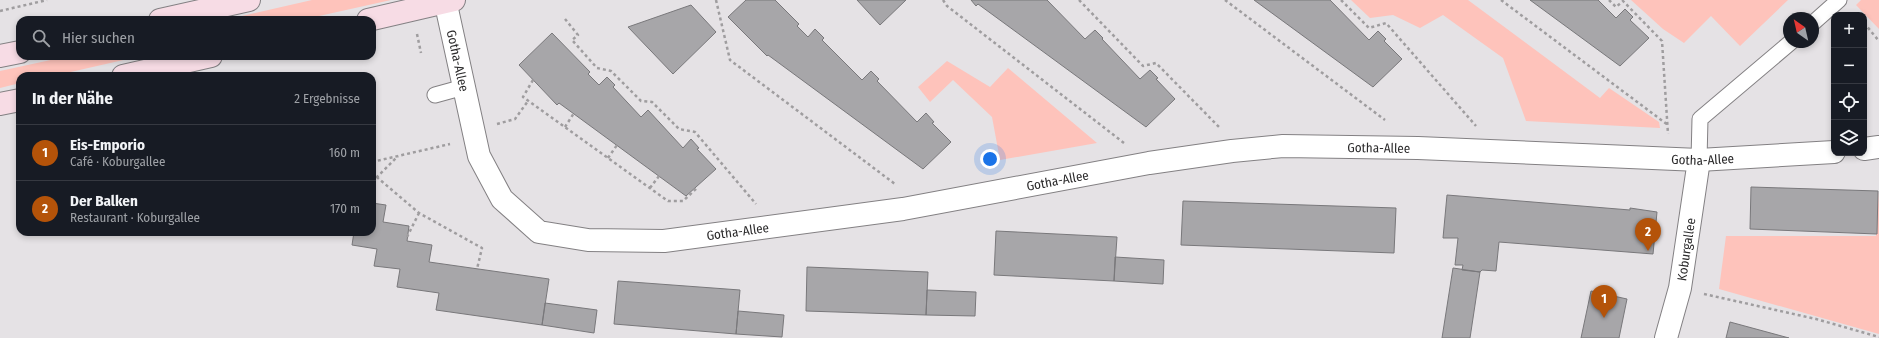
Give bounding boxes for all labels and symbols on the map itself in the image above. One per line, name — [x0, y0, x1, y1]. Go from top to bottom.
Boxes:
north arrow — [1783, 12, 1819, 48]
street label: Gotha-Allee — [444, 28, 472, 93]
street label: Gotha-Allee — [1347, 139, 1410, 155]
your location — [980, 149, 1000, 169]
street label: Gotha-Allee — [1671, 150, 1734, 168]
street label: Gotha-Allee — [1025, 167, 1090, 193]
street label: Koburgallee — [1674, 217, 1698, 282]
pin: 2 — [1635, 218, 1661, 251]
street label: Gotha-Allee — [706, 220, 770, 243]
pin: 1 — [1591, 285, 1617, 318]

